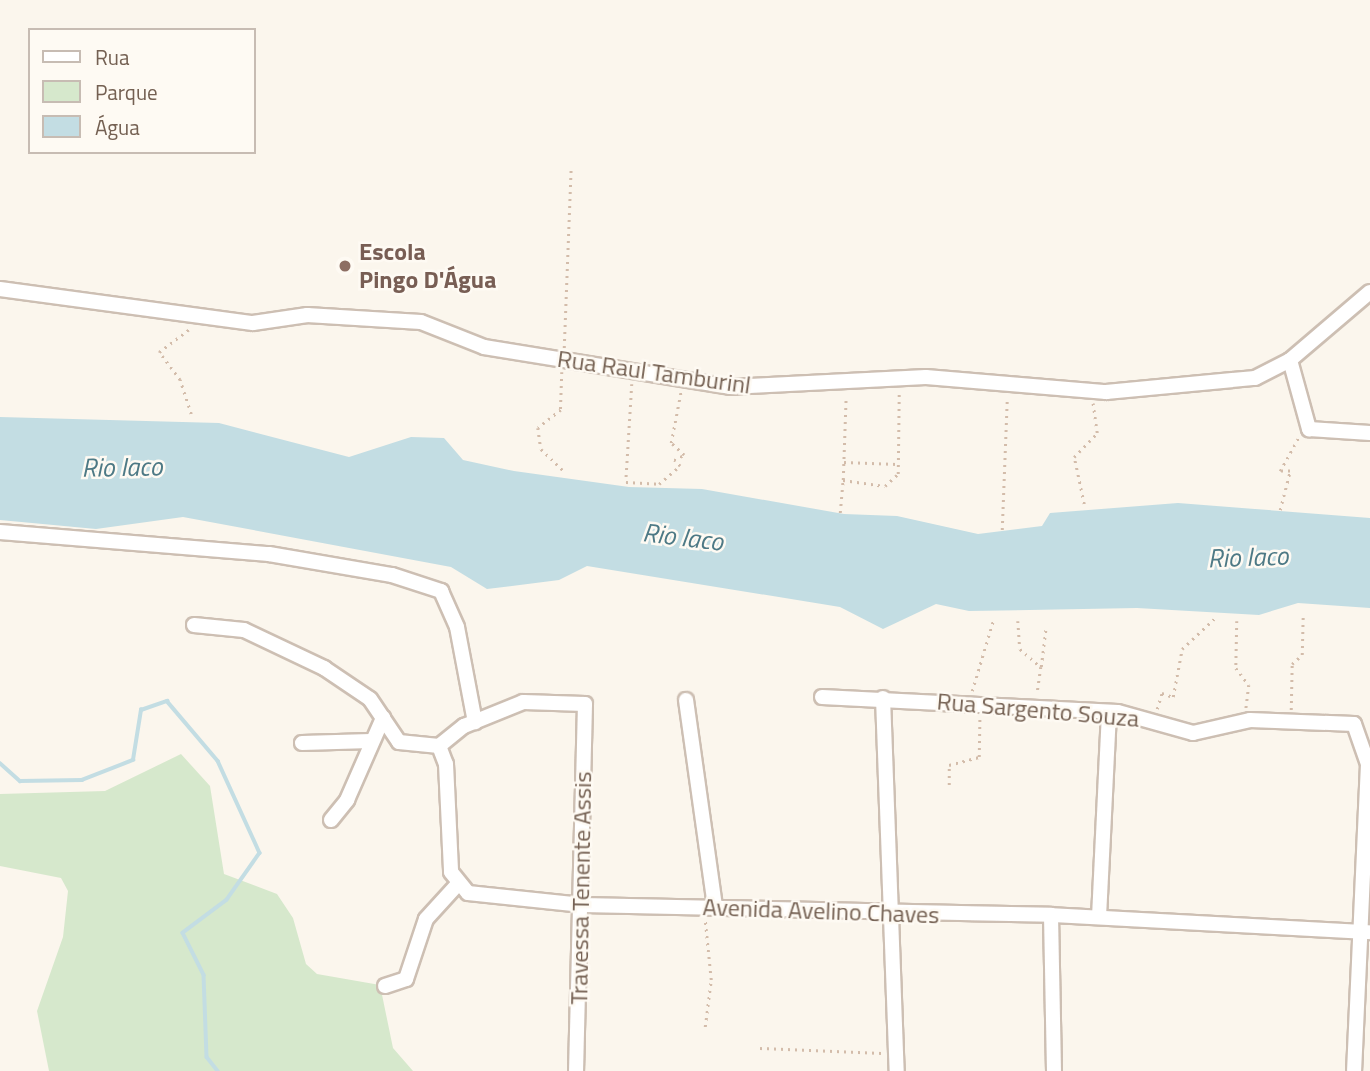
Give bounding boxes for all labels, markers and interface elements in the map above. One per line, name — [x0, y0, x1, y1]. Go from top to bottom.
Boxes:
legend — [28, 28, 256, 154]
text: Rua — [95, 41, 130, 73]
text: Parque — [95, 76, 158, 108]
text: Água — [95, 111, 140, 143]
place label: Escola Pingo D'Água — [359, 238, 496, 294]
marker: Escola Pingo D'Água — [337, 258, 353, 274]
street label: Rua Raul Tamburinl — [555, 344, 753, 400]
water label: Rio Iaco — [81, 451, 163, 483]
water label: Rio Iaco — [641, 517, 725, 557]
water label: Rio Iaco — [1207, 540, 1289, 574]
street label: Rua Sargento Souza — [936, 687, 1140, 733]
street label: Travessa Tenente Assis — [565, 771, 597, 1005]
street label: Avenida Avelino Chaves — [702, 892, 940, 930]

